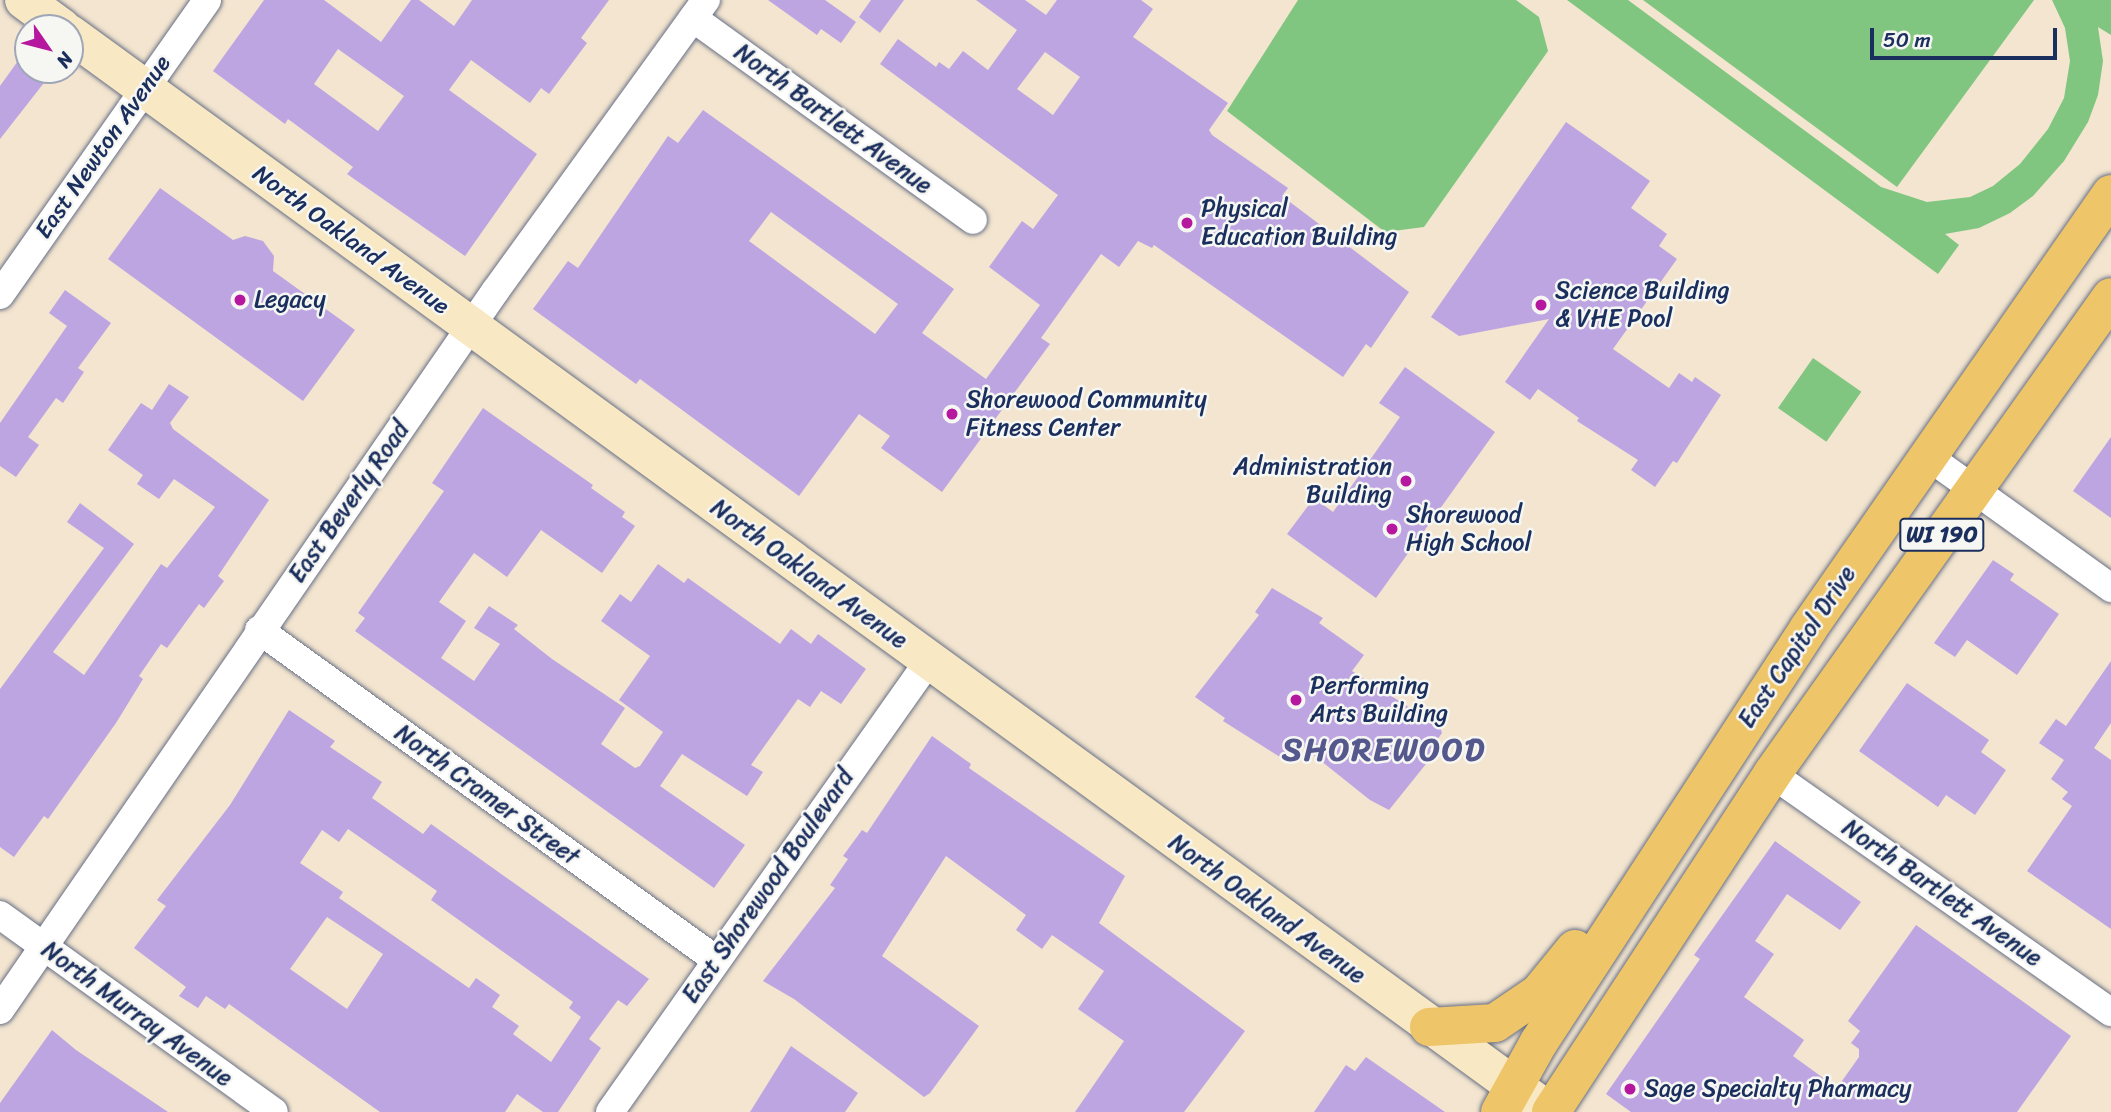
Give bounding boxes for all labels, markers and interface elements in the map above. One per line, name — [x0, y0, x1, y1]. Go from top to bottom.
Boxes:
north arrow — [14, 14, 84, 84]
scale bar — [1873, 14, 2060, 58]
text: 50 m — [1883, 21, 1931, 59]
street label: North Bartlett Avenue — [729, 38, 937, 200]
street label: East Newton Avenue — [29, 50, 177, 244]
street label: North Oakland Avenue — [247, 159, 455, 321]
place label: Physical Education Building — [1201, 195, 1397, 251]
marker: Physical Education Building — [1179, 215, 1195, 231]
place label: Science Building & VHE Pool — [1555, 277, 1730, 333]
place label: Legacy — [254, 286, 326, 314]
marker: Legacy — [232, 292, 248, 308]
marker: Science Building & VHE Pool — [1533, 297, 1549, 313]
place label: Shorewood Community Fitness Center — [966, 386, 1207, 442]
marker: Shorewood Community Fitness Center — [944, 406, 960, 422]
street label: East Beverly Road — [282, 416, 416, 588]
place label: Administration Building — [1233, 453, 1392, 509]
marker: Administration Building — [1398, 473, 1414, 489]
street label: North Oakland Avenue — [705, 493, 913, 655]
place label: Shorewood High School — [1406, 501, 1531, 557]
road number: WI 190 — [1898, 516, 1986, 554]
marker: Shorewood High School — [1384, 521, 1400, 537]
street label: East Capitol Drive — [1732, 561, 1862, 733]
place label: Performing Arts Building — [1310, 672, 1448, 728]
marker: Performing Arts Building — [1288, 692, 1304, 708]
street label: North Cramer Street — [389, 718, 585, 872]
district label: SHOREWOOD — [1283, 731, 1485, 769]
street label: East Shorewood Boulevard — [676, 763, 860, 1009]
street label: North Bartlett Avenue — [1837, 813, 2047, 973]
street label: North Oakland Avenue — [1163, 828, 1371, 990]
street label: North Murray Avenue — [37, 936, 237, 1092]
place label: Sage Specialty Pharmacy — [1644, 1075, 1913, 1103]
marker: Sage Specialty Pharmacy — [1622, 1081, 1638, 1097]

